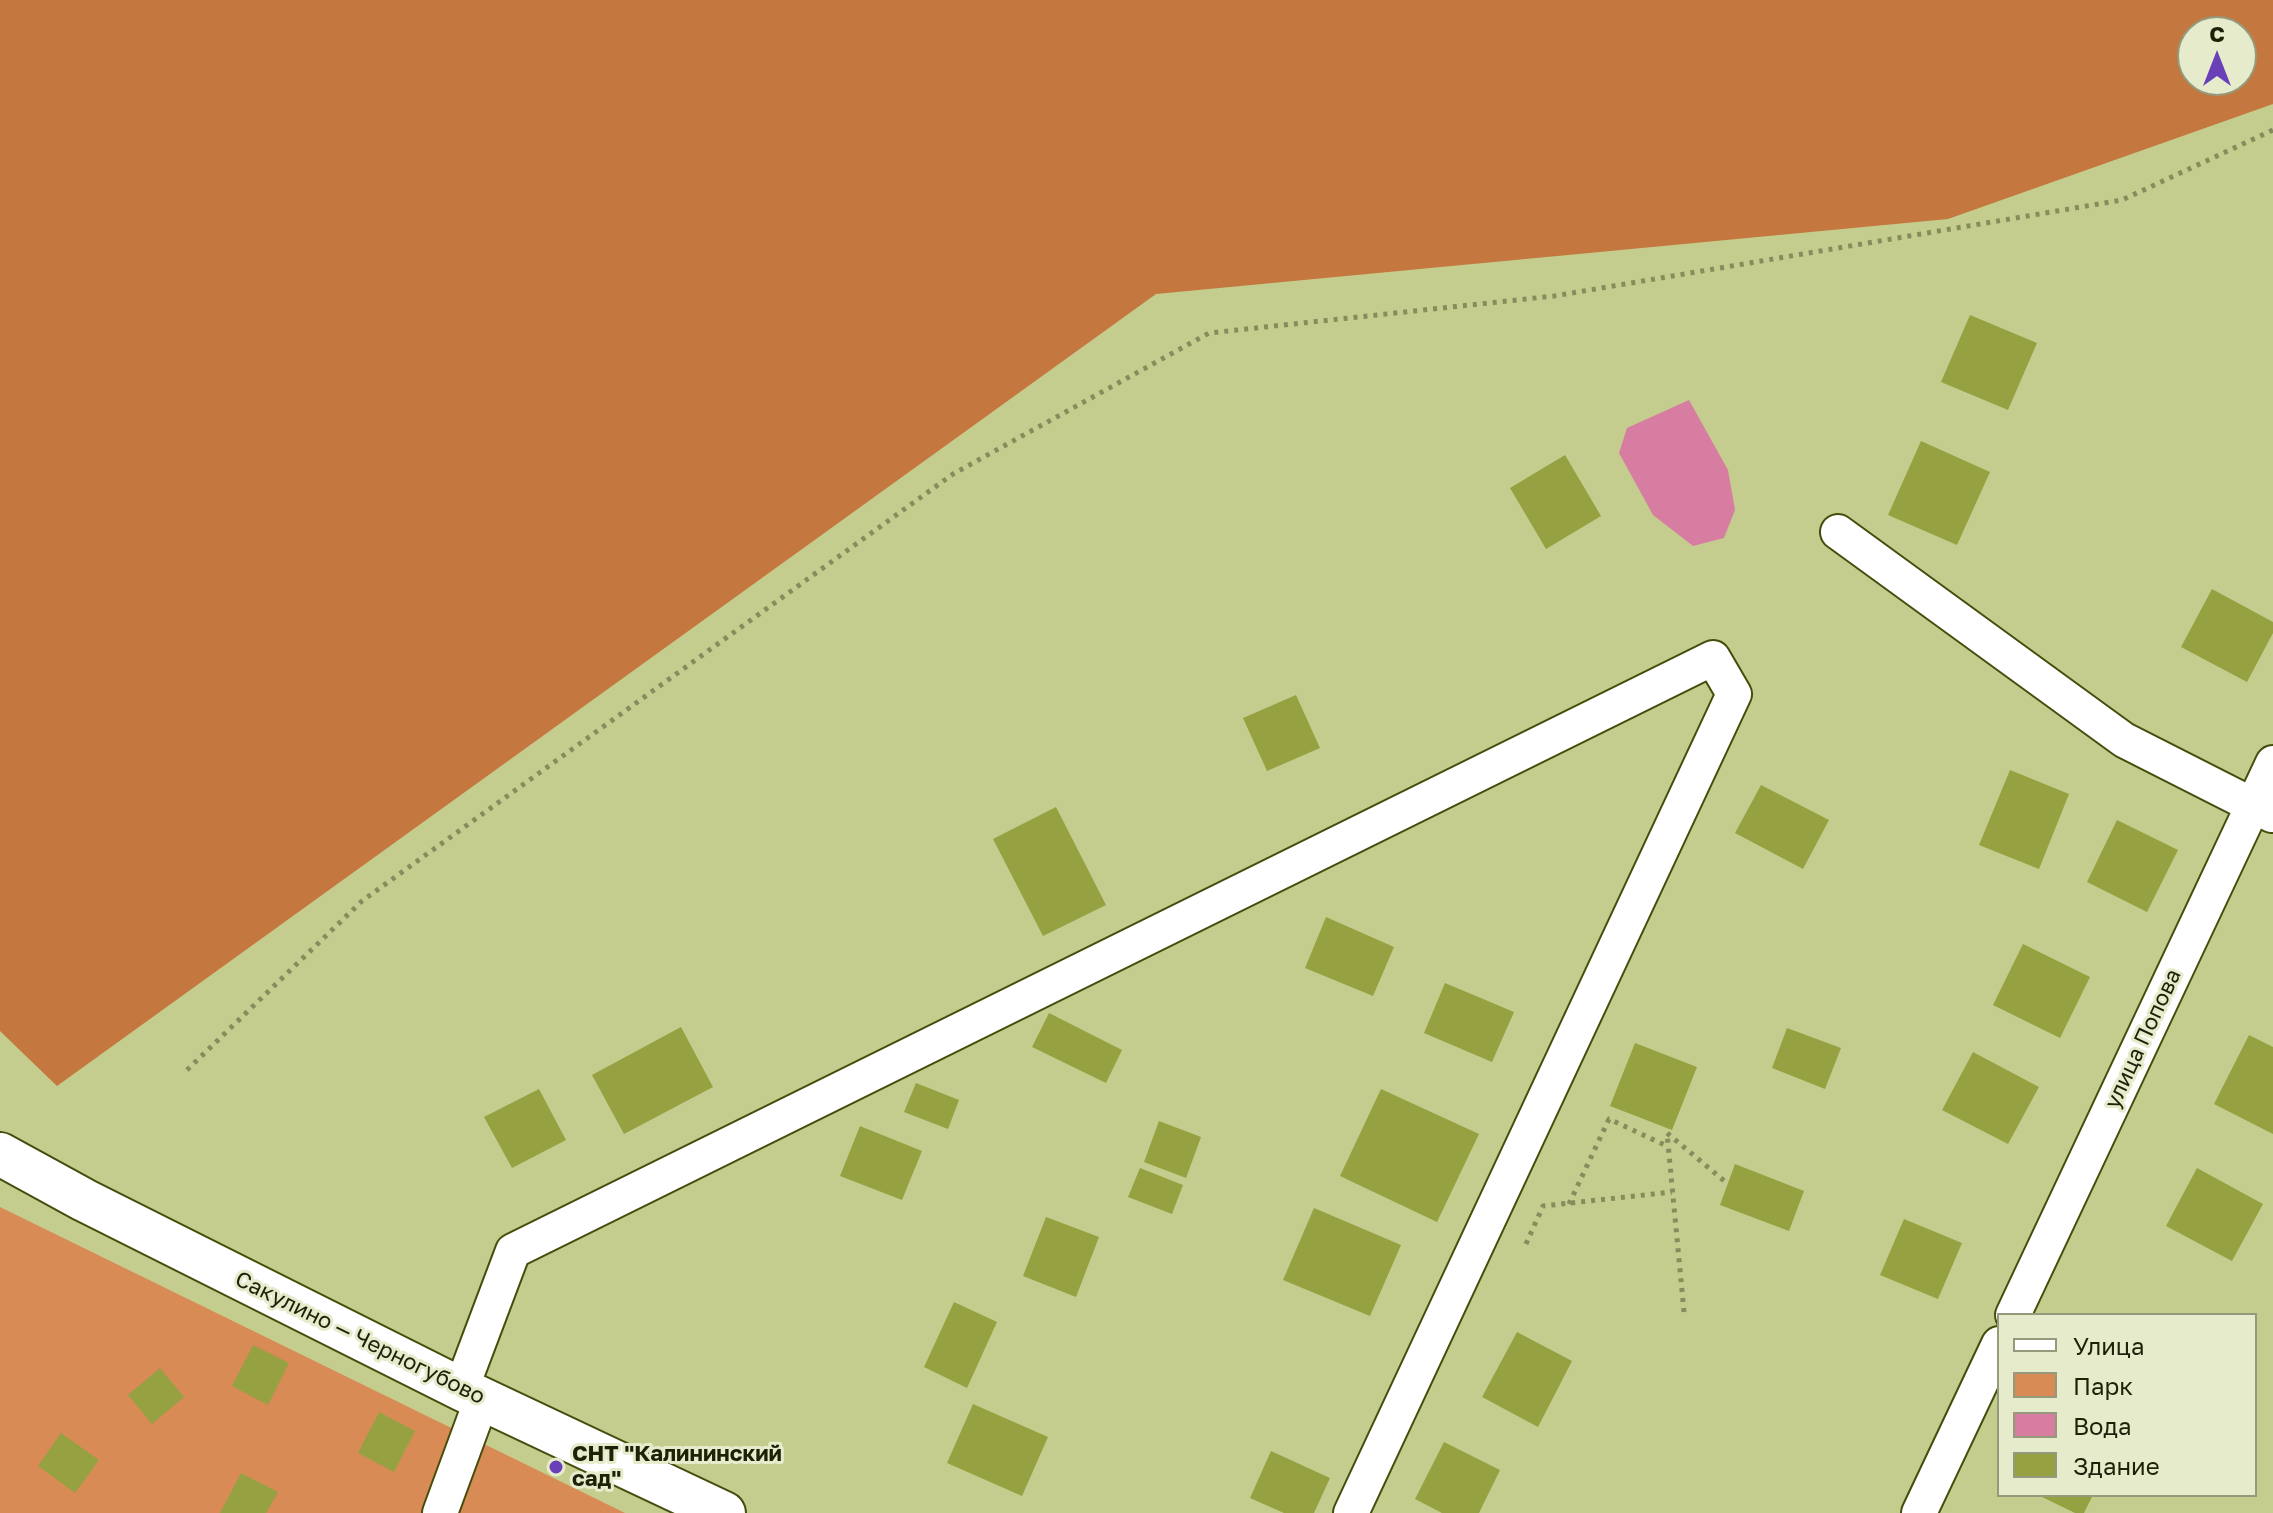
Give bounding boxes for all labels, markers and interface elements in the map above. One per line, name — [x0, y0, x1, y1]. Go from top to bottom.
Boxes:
north arrow — [2177, 16, 2257, 96]
text: С — [2209, 20, 2225, 47]
street label: улица Попова — [2099, 965, 2187, 1113]
street label: Сакулино — Черногубово — [231, 1266, 489, 1410]
legend — [1997, 1313, 2257, 1497]
text: Улица — [2073, 1331, 2145, 1360]
text: Парк — [2073, 1371, 2133, 1400]
text: Вода — [2073, 1411, 2132, 1440]
place label: СНТ "Калининский сад" — [572, 1441, 782, 1492]
text: Здание — [2073, 1451, 2160, 1480]
marker: СНТ "Калининский сад" — [547, 1458, 565, 1476]

